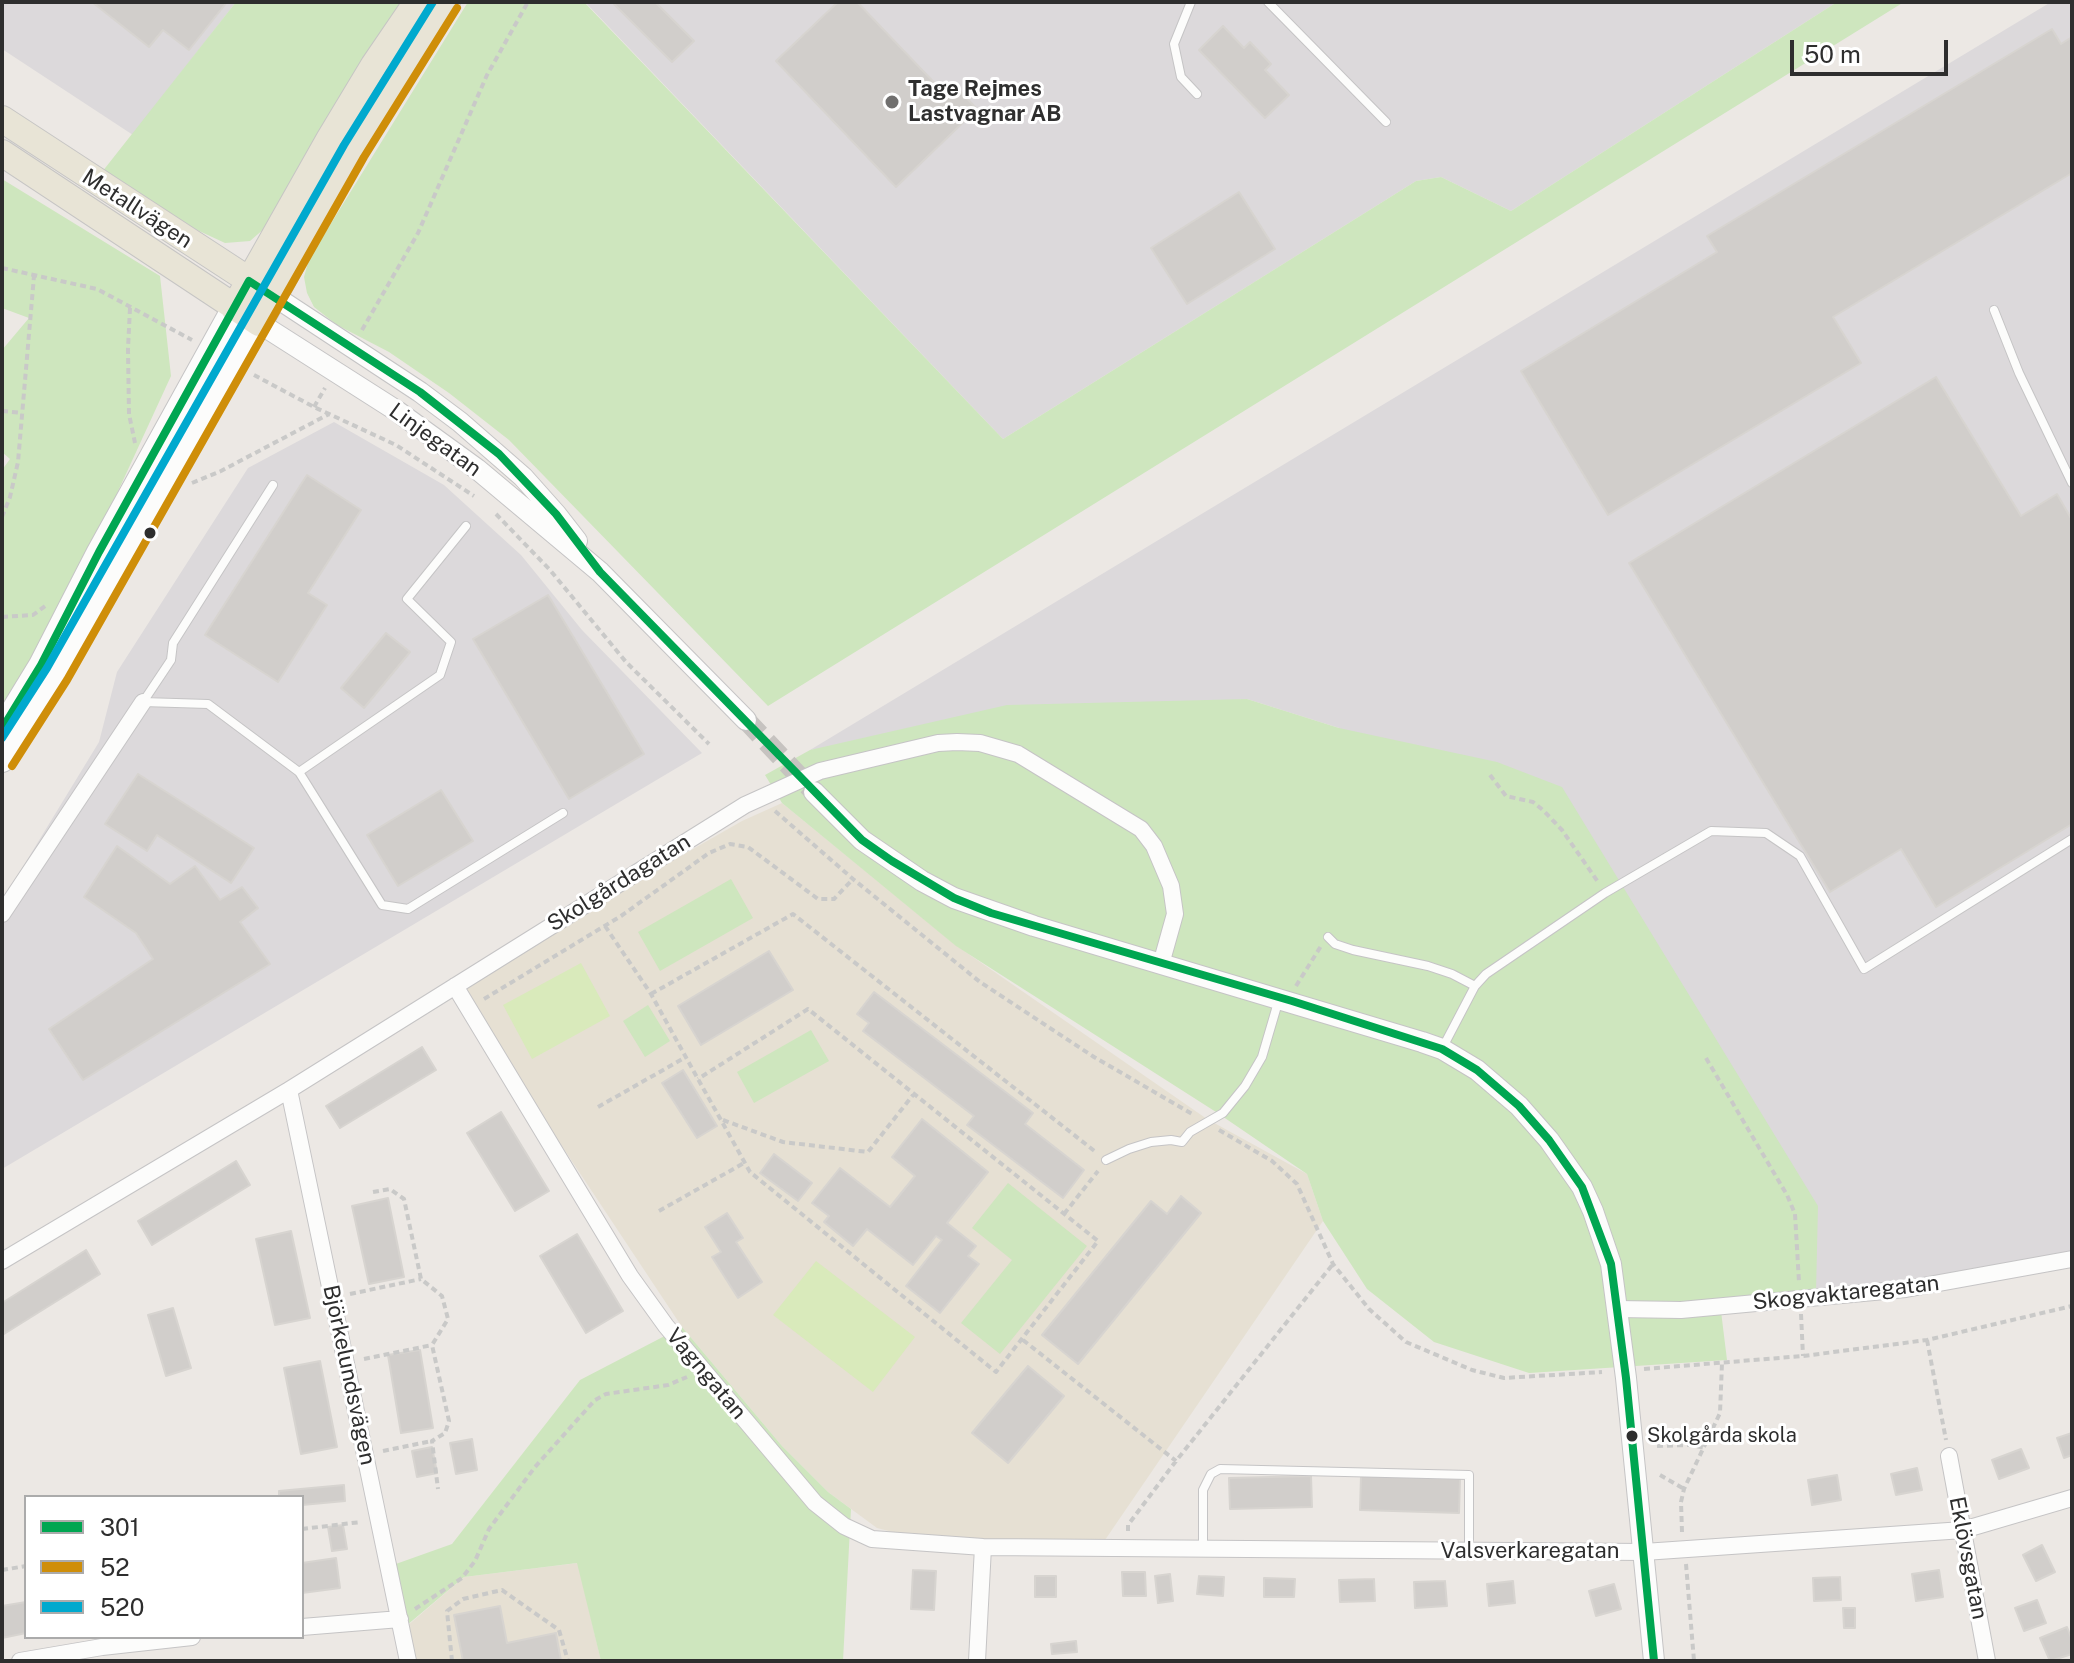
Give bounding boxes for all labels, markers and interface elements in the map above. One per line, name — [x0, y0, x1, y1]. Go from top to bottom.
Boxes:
scale bar — [1794, 24, 1952, 74]
text: 50 m — [1804, 40, 1861, 68]
place label: Tage Rejmes Lastvagnar AB — [908, 76, 1061, 128]
marker: Tage Rejmes Lastvagnar AB — [883, 93, 901, 111]
street label: Metallvägen — [77, 164, 197, 254]
street label: Linjegatan — [384, 398, 486, 482]
unlabelled marker — [142, 525, 158, 541]
street label: Skolgårdagatan — [543, 828, 695, 938]
street label: Skogvaktaregatan — [1751, 1270, 1941, 1316]
street label: Björkelundsvägen — [317, 1283, 381, 1467]
street label: Vagngatan — [660, 1323, 752, 1425]
place label: Skolgårda skola — [1647, 1424, 1797, 1448]
marker: Skolgårda skola — [1624, 1428, 1640, 1444]
street label: Eklövsgatan — [1943, 1494, 1993, 1622]
legend — [24, 1495, 304, 1639]
text: 301 — [100, 1513, 139, 1541]
street label: Valsverkaregatan — [1441, 1538, 1619, 1564]
text: 52 — [100, 1553, 130, 1581]
text: 520 — [100, 1593, 144, 1621]

